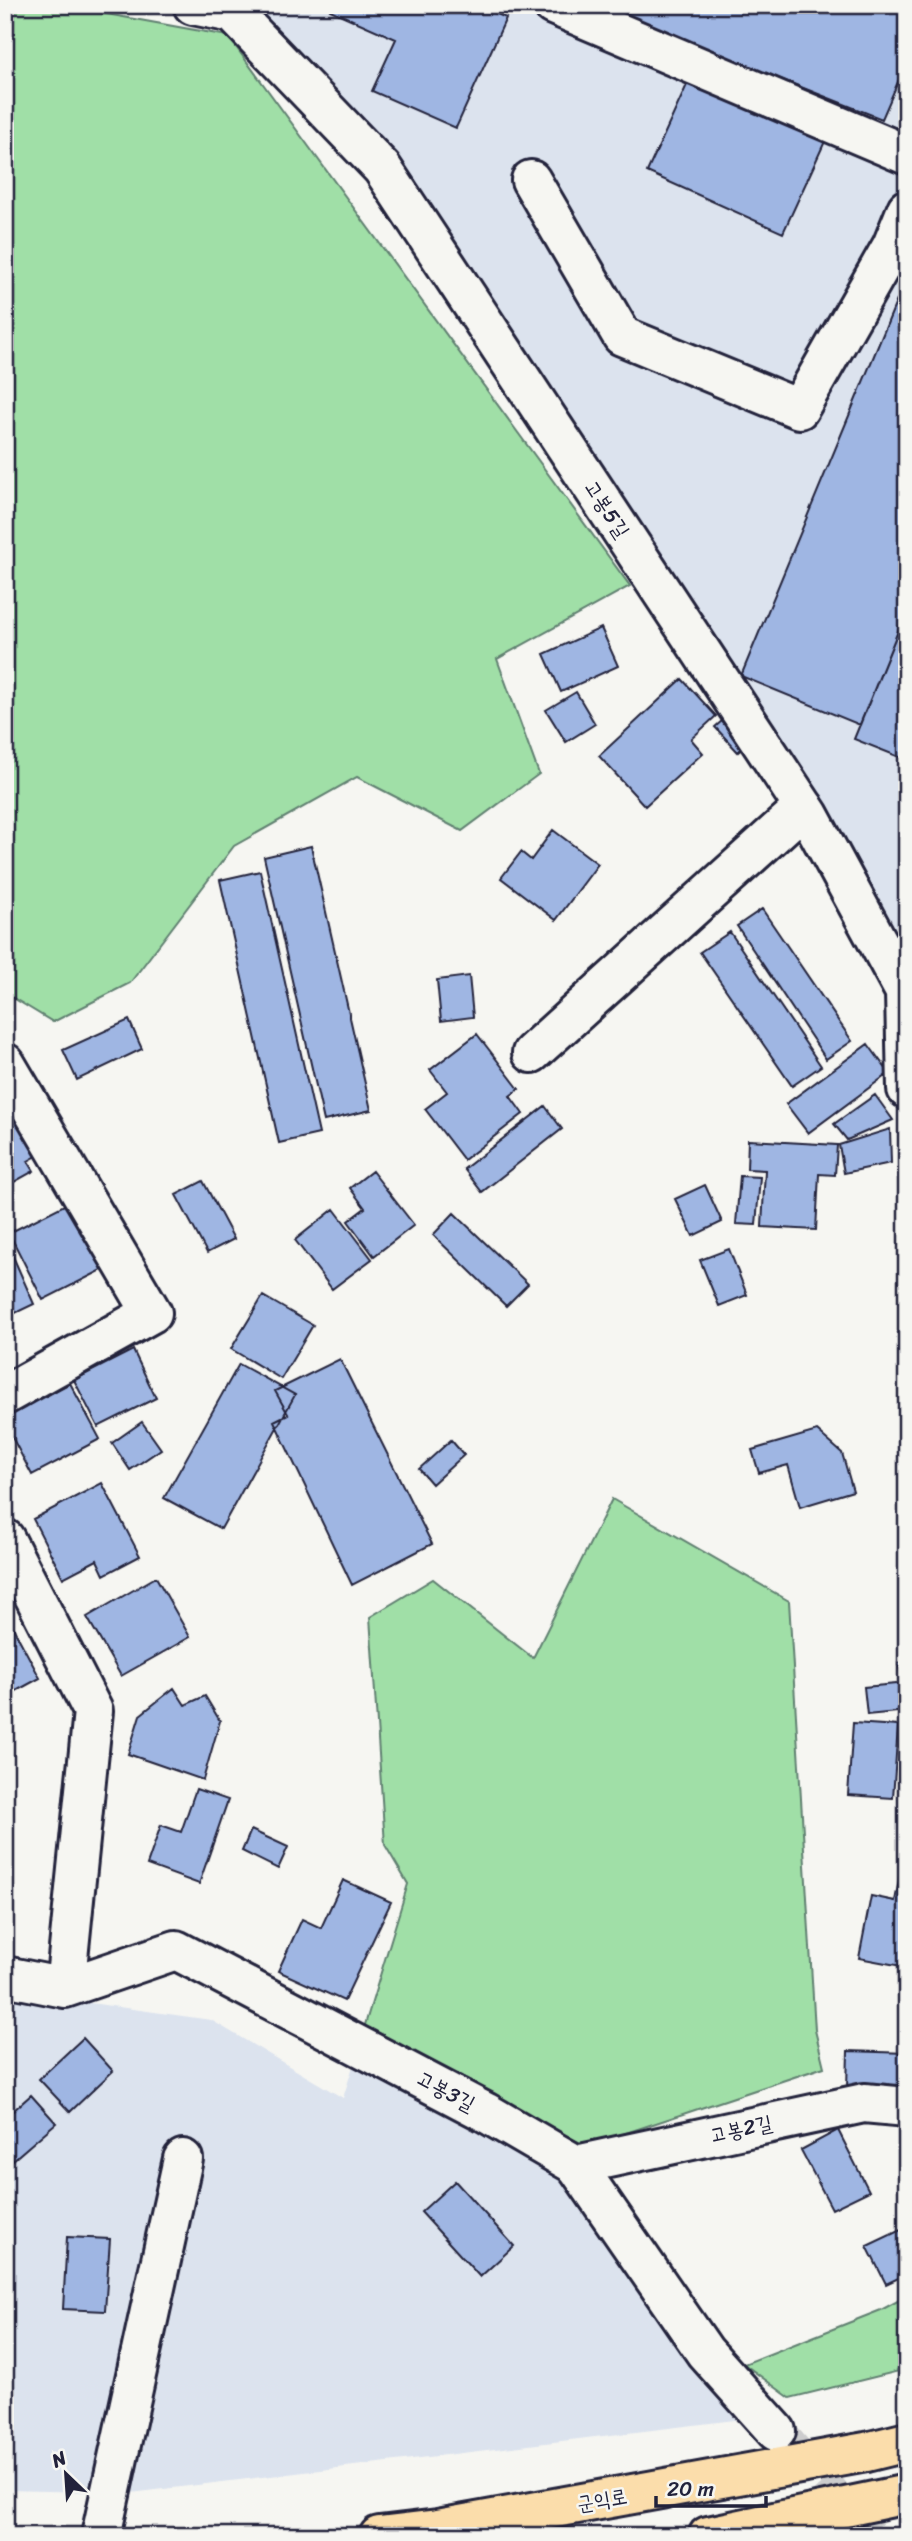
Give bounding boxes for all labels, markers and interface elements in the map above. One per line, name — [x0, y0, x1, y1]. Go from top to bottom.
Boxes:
street label: 고봉5길 — [574, 472, 640, 546]
street label: 고봉3길 — [410, 2060, 482, 2122]
street label: 고봉2길 — [706, 2104, 776, 2154]
north arrow — [32, 2440, 102, 2510]
text: N — [45, 2441, 73, 2477]
scale bar — [656, 2464, 767, 2508]
text: 20 m — [667, 2470, 714, 2508]
street label: 군익로 — [574, 2477, 630, 2523]

